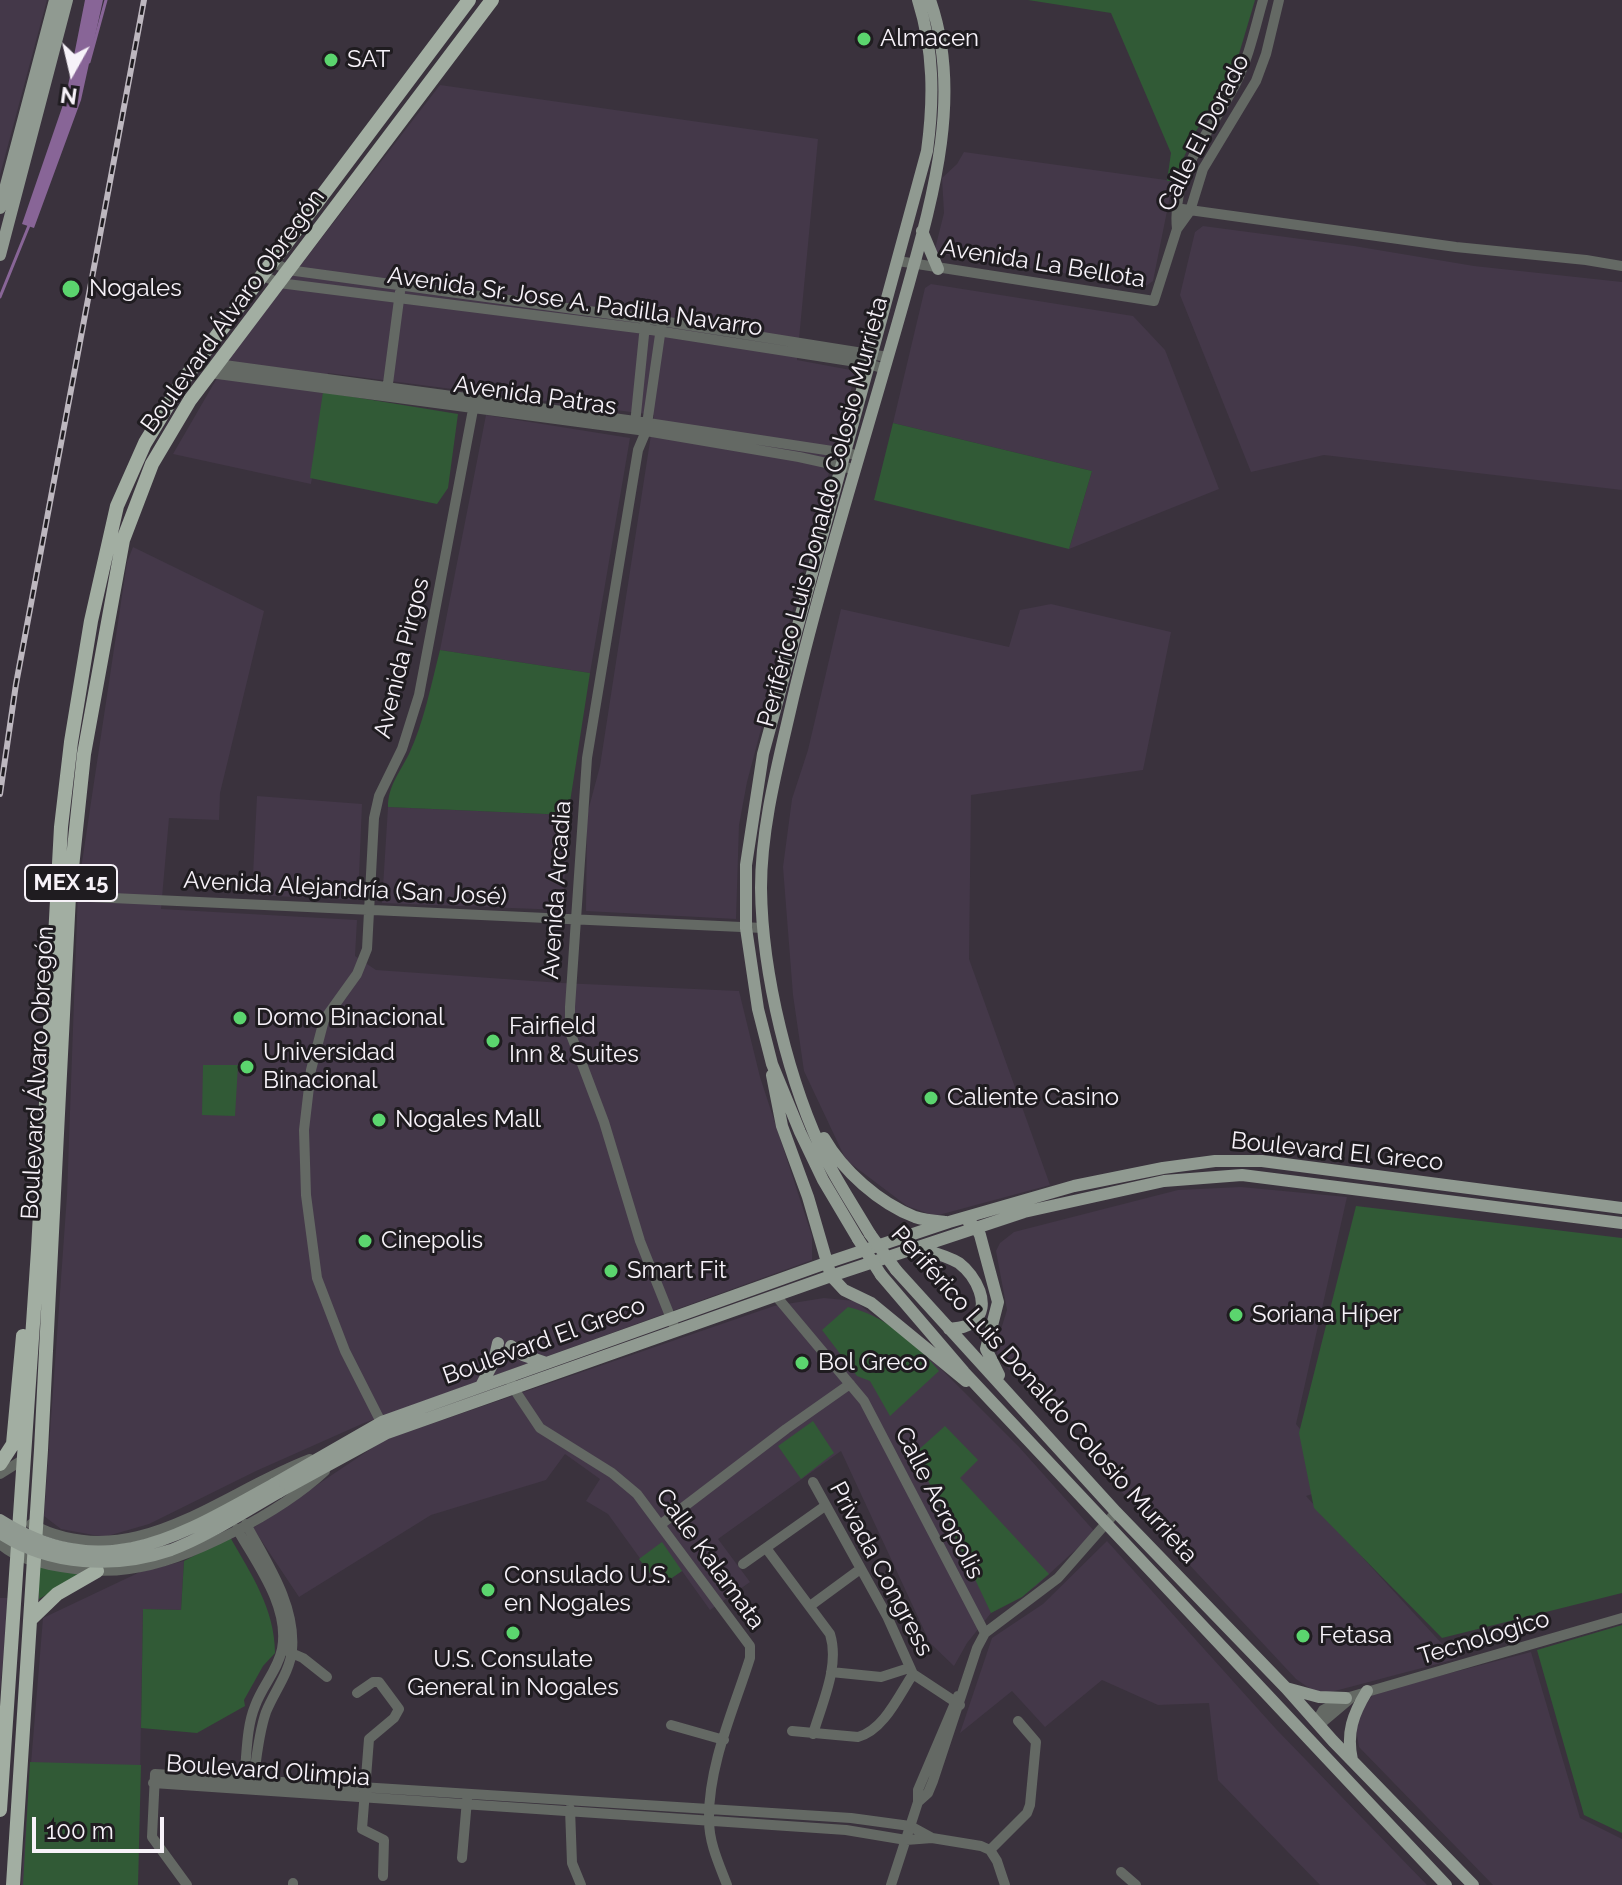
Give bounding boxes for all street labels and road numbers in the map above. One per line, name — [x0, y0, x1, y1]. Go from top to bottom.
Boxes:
street label: Calle El Dorado — [1152, 50, 1256, 216]
street label: Boulevard Álvaro Obregón — [135, 184, 331, 438]
street label: Avenida La Bellota — [939, 234, 1147, 294]
street label: Avenida Sr. Jose A. Padilla Navarro — [386, 261, 764, 343]
street label: Periférico Luis Donaldo Colosio Murrieta — [752, 294, 894, 730]
street label: Avenida Patras — [452, 370, 618, 422]
street label: Avenida Pirgos — [368, 575, 436, 741]
street label: Avenida Arcadia — [536, 800, 578, 980]
road number: MEX 15 — [25, 865, 117, 901]
street label: Avenida Alejandría (San José) — [183, 866, 507, 912]
street label: Boulevard Álvaro Obregón — [16, 926, 60, 1220]
street label: Boulevard El Greco — [1229, 1127, 1445, 1177]
street label: Periférico Luis Donaldo Colosio Murrieta — [885, 1220, 1203, 1570]
street label: Boulevard El Greco — [439, 1291, 649, 1391]
street label: Calle Acropolis — [888, 1422, 990, 1584]
street label: Privada Congress — [823, 1477, 939, 1661]
street label: Calle Kalamata — [649, 1483, 771, 1635]
street label: Tecnologico — [1415, 1604, 1553, 1672]
street label: Boulevard Olimpia — [165, 1750, 371, 1792]

